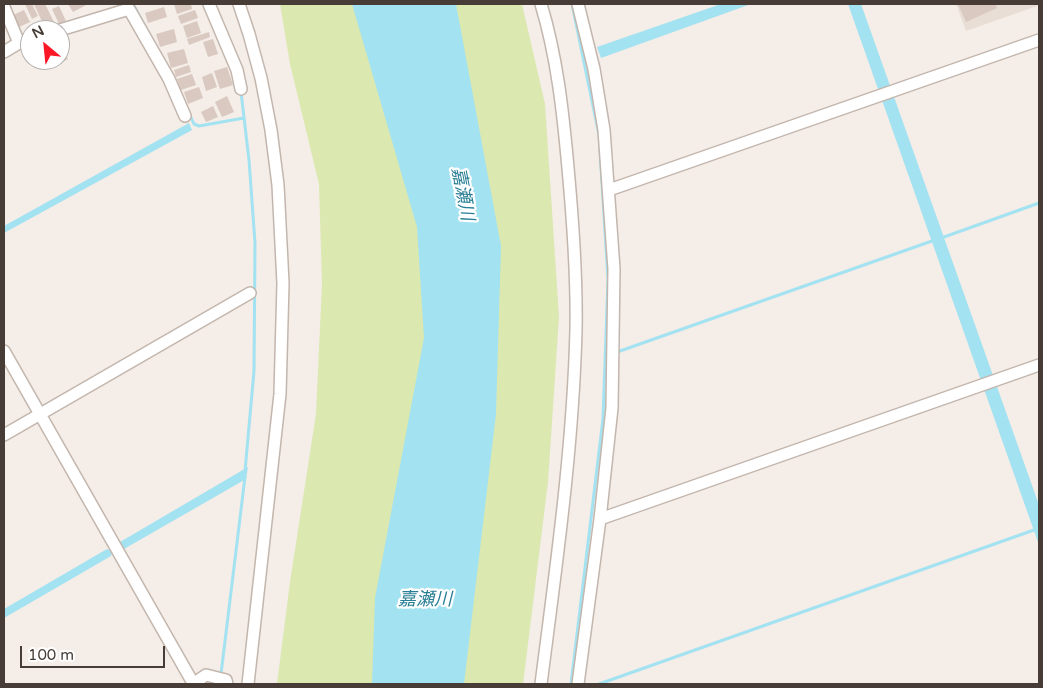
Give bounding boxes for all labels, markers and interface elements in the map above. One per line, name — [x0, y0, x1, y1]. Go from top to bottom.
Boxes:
north arrow — [20, 20, 70, 70]
text: N — [29, 22, 47, 42]
water label: 嘉瀬川 — [446, 165, 478, 223]
water label: 嘉瀬川 — [398, 589, 452, 611]
scale bar — [22, 636, 168, 668]
text: 100 m — [28, 646, 74, 664]

